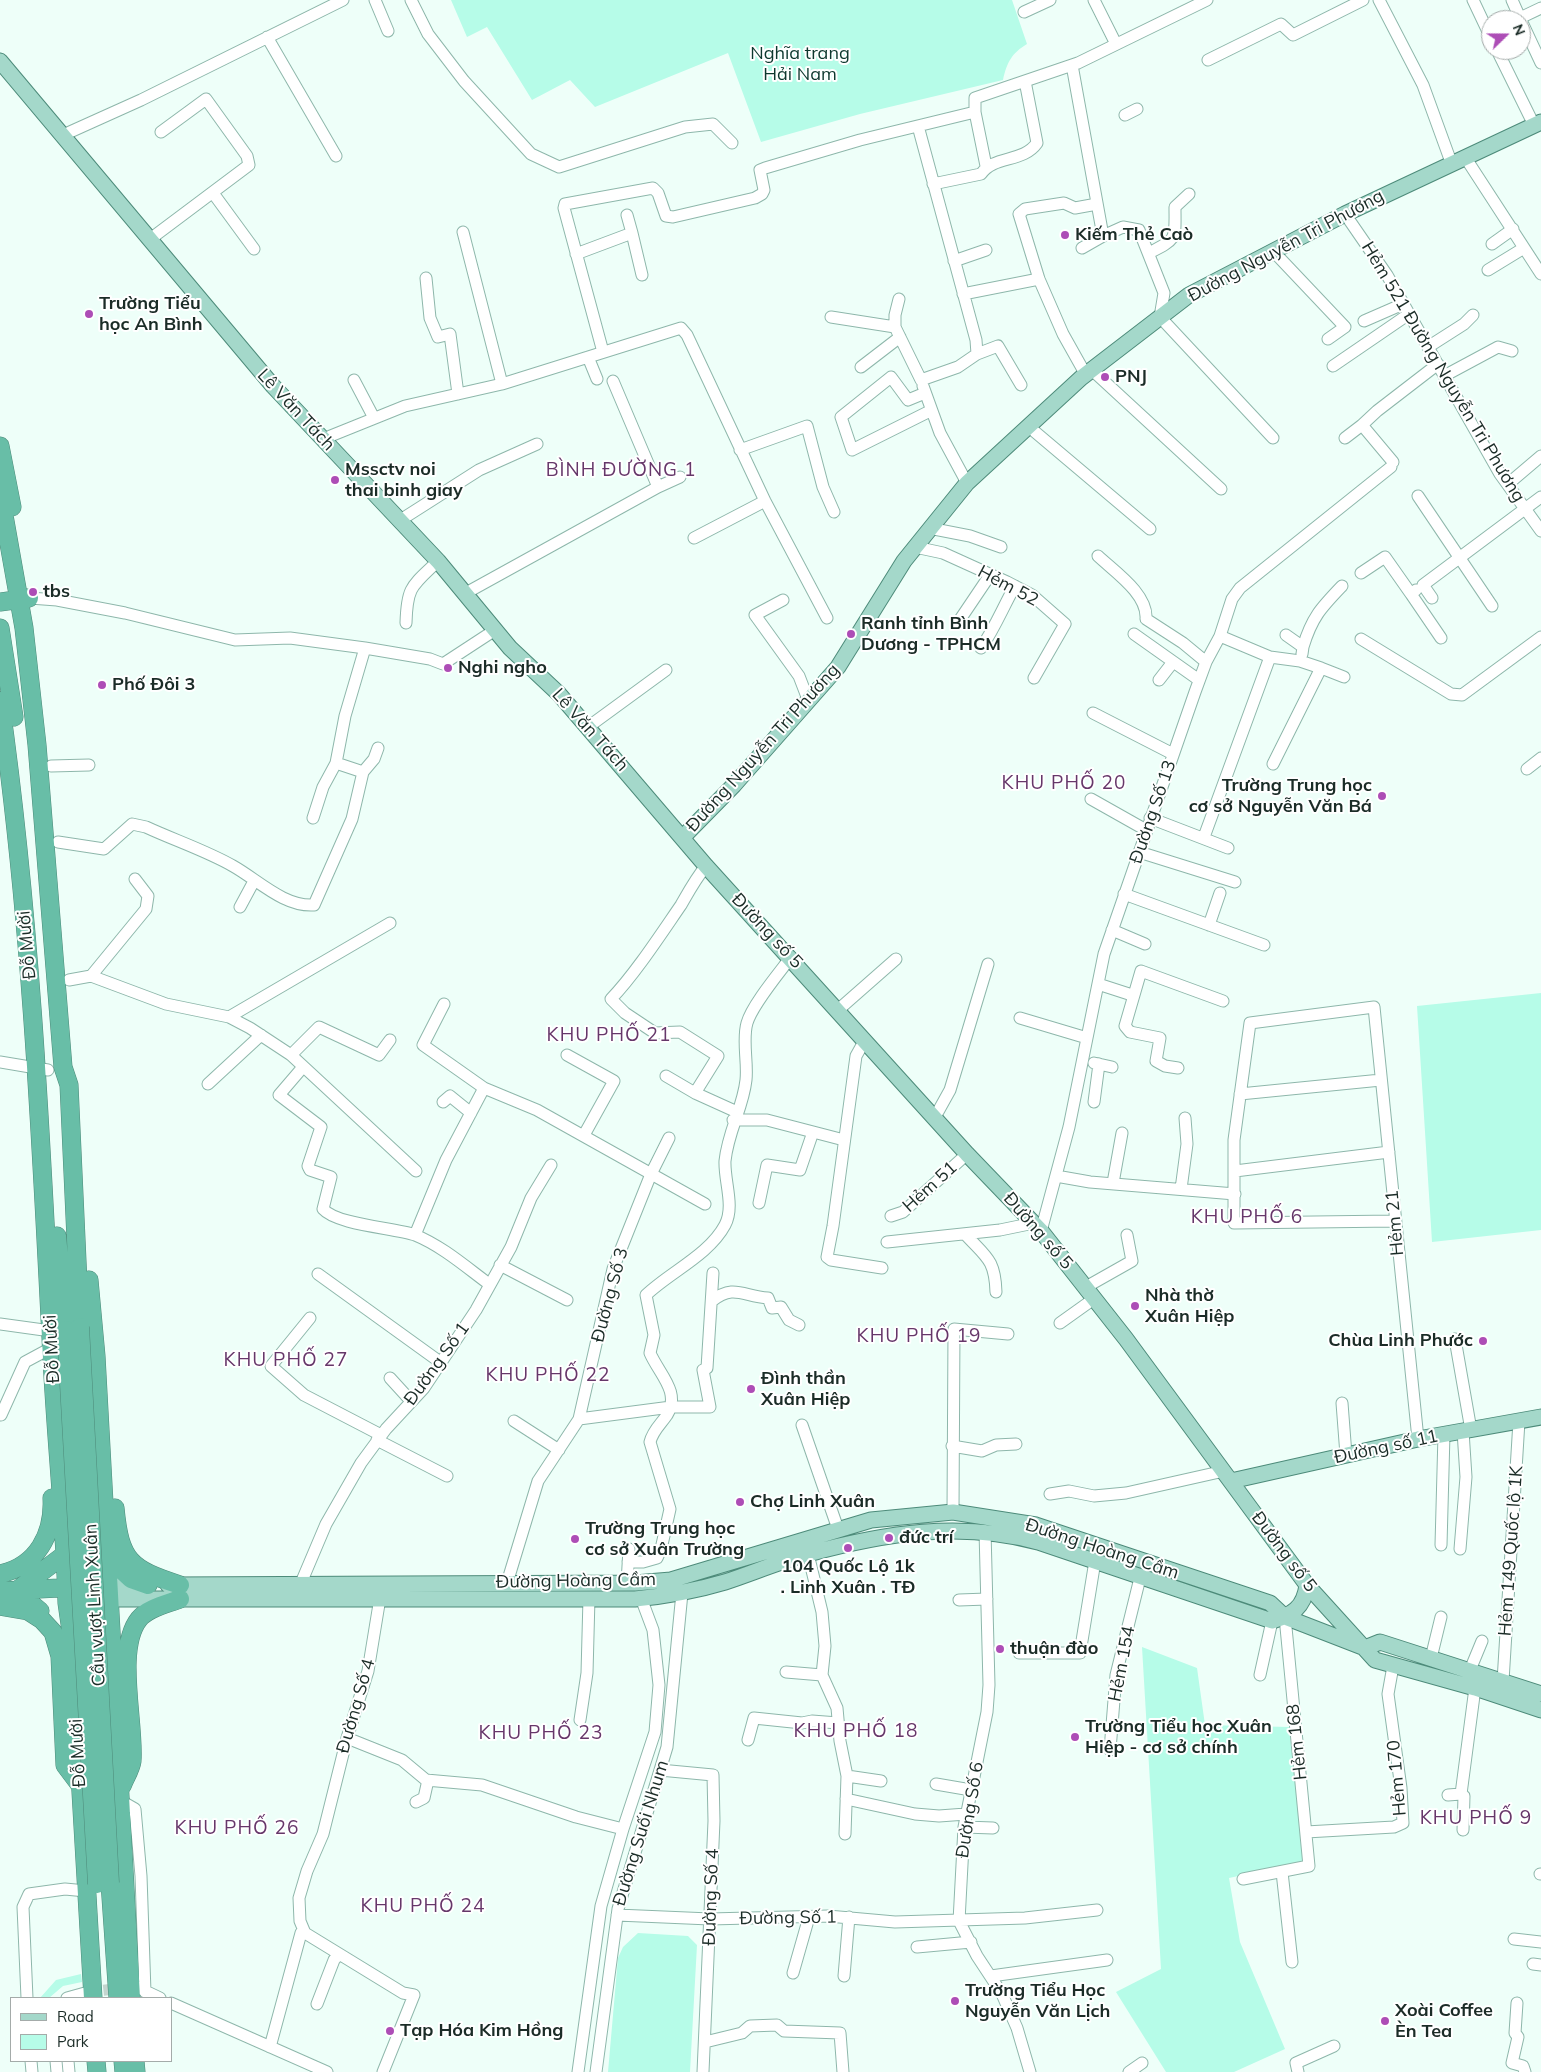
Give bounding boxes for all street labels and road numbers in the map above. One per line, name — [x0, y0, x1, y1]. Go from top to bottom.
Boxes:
street label: Đường Nguyễn Tri Phương — [1184, 185, 1388, 307]
street label: Hẻm 521 Đường Nguyễn Tri Phương — [1357, 238, 1529, 506]
street label: Lê Văn Tách — [253, 365, 339, 455]
street label: Hẻm 52 — [974, 561, 1042, 611]
street label: Đường Nguyễn Tri Phương — [682, 660, 844, 836]
street label: Lê Văn Tách — [547, 684, 633, 776]
street label: Đường Số 13 — [1125, 757, 1181, 867]
street label: Đường số 5 — [727, 889, 807, 973]
street label: Đỗ Mười — [13, 910, 41, 980]
street label: Hẻm 51 — [898, 1157, 962, 1217]
street label: Đường số 5 — [999, 1188, 1077, 1274]
street label: Hẻm 21 — [1381, 1189, 1409, 1257]
street label: Đường Số 3 — [587, 1245, 633, 1345]
street label: Đỗ Mười — [39, 1314, 65, 1384]
street label: Đường Số 1 — [400, 1318, 474, 1410]
street label: Đường số 11 — [1332, 1425, 1440, 1469]
street label: Hẻm 149 Quốc lộ 1K — [1494, 1465, 1528, 1637]
street label: Đường số 5 — [1247, 1508, 1321, 1596]
street label: Đường Hoàng Cầm — [1023, 1514, 1181, 1584]
street label: Cầu vượt Linh Xuân — [80, 1523, 110, 1687]
street label: Đường Hoàng Cầm — [496, 1569, 656, 1593]
street label: Hẻm 154 — [1104, 1624, 1140, 1704]
street label: Đường Số 4 — [332, 1656, 380, 1756]
street label: Hẻm 168 — [1282, 1703, 1312, 1781]
street label: Đỗ Mười — [65, 1718, 91, 1788]
street label: Hẻm 170 — [1383, 1739, 1411, 1817]
street label: Đường Suối Nhum — [609, 1758, 673, 1908]
street label: Đường Số 6 — [952, 1760, 988, 1860]
street label: Đường Số 4 — [699, 1848, 723, 1946]
street label: Đường Số 1 — [739, 1906, 837, 1930]

